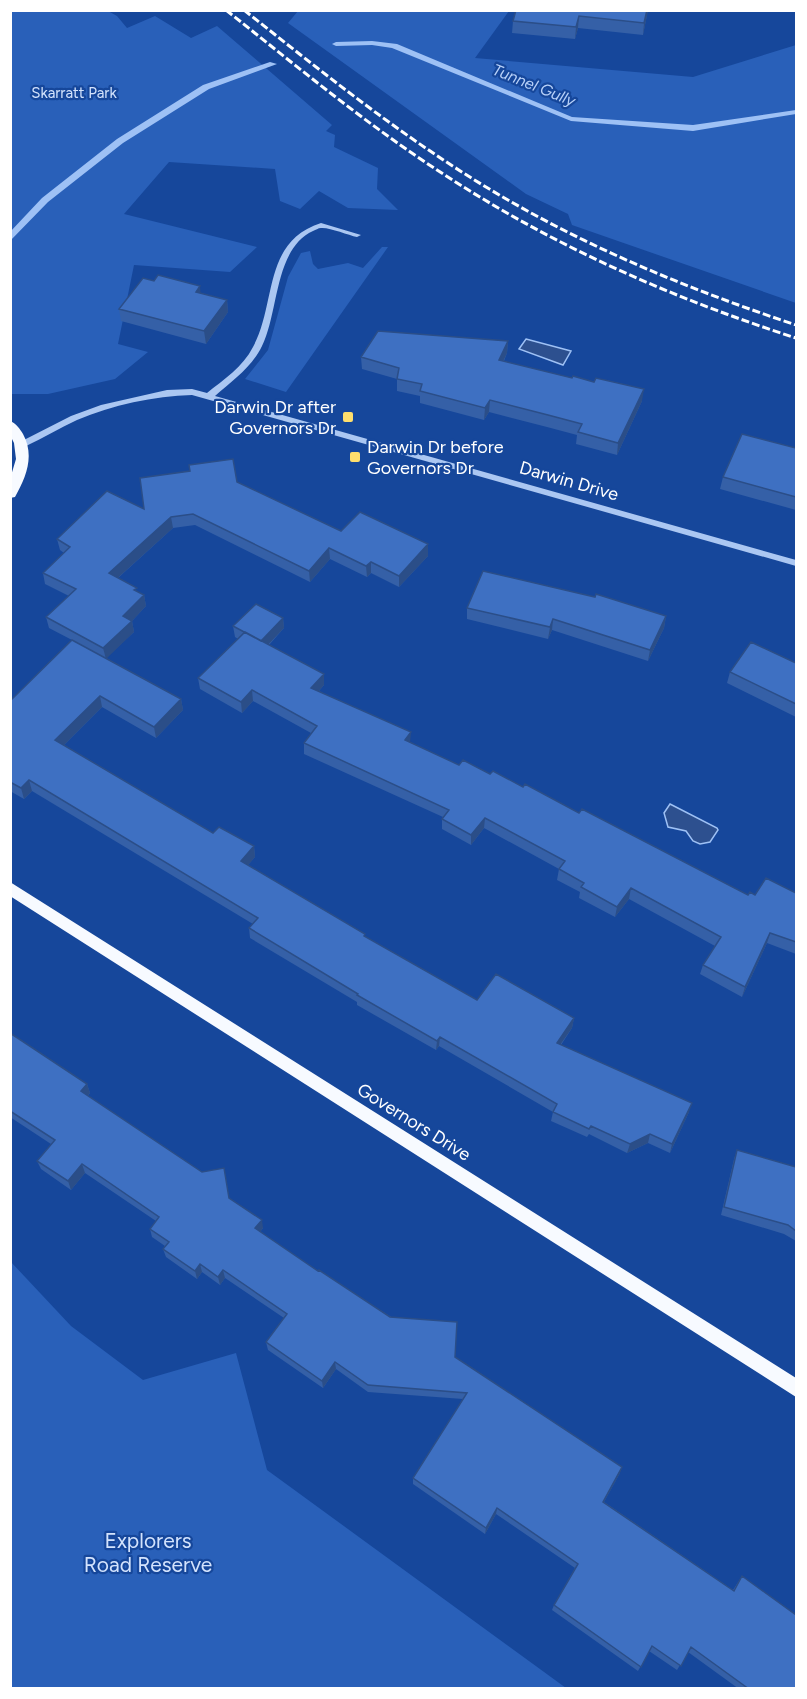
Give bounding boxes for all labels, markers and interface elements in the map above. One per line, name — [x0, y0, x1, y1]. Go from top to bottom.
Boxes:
water label: Tunnel Gully — [490, 60, 579, 110]
park label: Skarratt Park — [31, 84, 117, 102]
place label: Darwin Dr after Governors Dr — [214, 396, 336, 439]
marker: Darwin Dr after Governors Dr — [341, 410, 355, 424]
place label: Darwin Dr before Governors Dr — [367, 436, 504, 479]
marker: Darwin Dr before Governors Dr — [348, 450, 362, 464]
street label: Darwin Drive — [517, 456, 621, 506]
street label: Governors Drive — [353, 1078, 475, 1166]
park label: Explorers Road Reserve — [84, 1528, 212, 1577]

